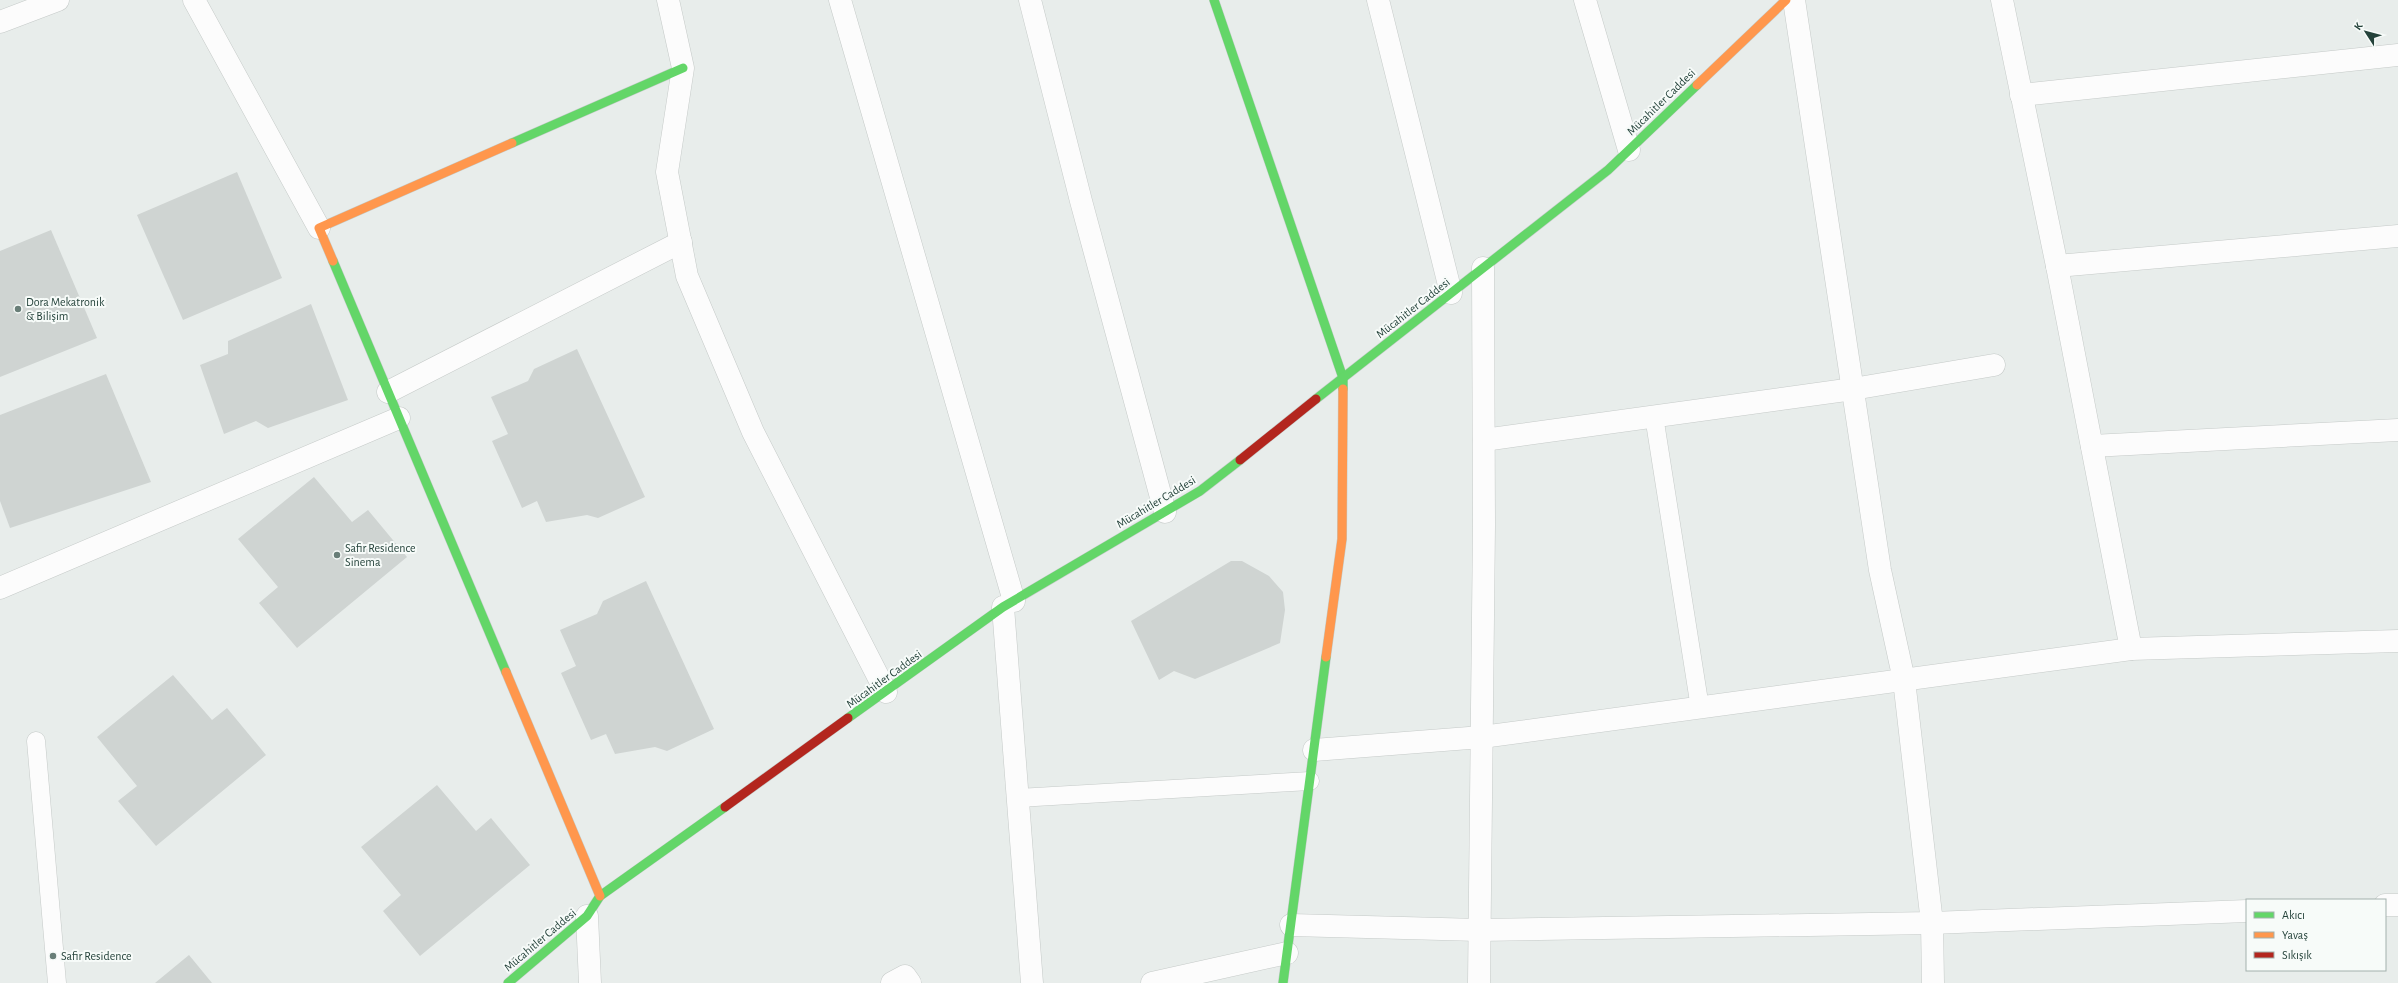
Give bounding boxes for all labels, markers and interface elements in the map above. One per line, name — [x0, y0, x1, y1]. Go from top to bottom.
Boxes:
north arrow — [2346, 12, 2386, 52]
text: K — [2352, 20, 2365, 32]
street label: Mücahitler Caddesi — [1625, 66, 1697, 138]
street label: Mücahitler Caddesi — [1374, 276, 1452, 340]
place label: Dora Mekatronik & Bilişim — [26, 296, 105, 322]
marker: Dora Mekatronik & Bilişim — [13, 304, 23, 314]
street label: Mücahitler Caddesi — [1114, 474, 1198, 530]
place label: Safir Residence Sinema — [345, 542, 416, 568]
marker: Safir Residence Sinema — [332, 550, 342, 560]
street label: Mücahitler Caddesi — [844, 648, 924, 710]
legend — [2246, 899, 2386, 971]
street label: Mücahitler Caddesi — [502, 907, 578, 973]
text: Akıcı — [2282, 909, 2305, 921]
text: Yavaş — [2282, 929, 2308, 941]
text: Sıkışık — [2282, 949, 2312, 961]
place label: Safir Residence — [61, 950, 132, 962]
marker: Safir Residence — [48, 951, 58, 961]

